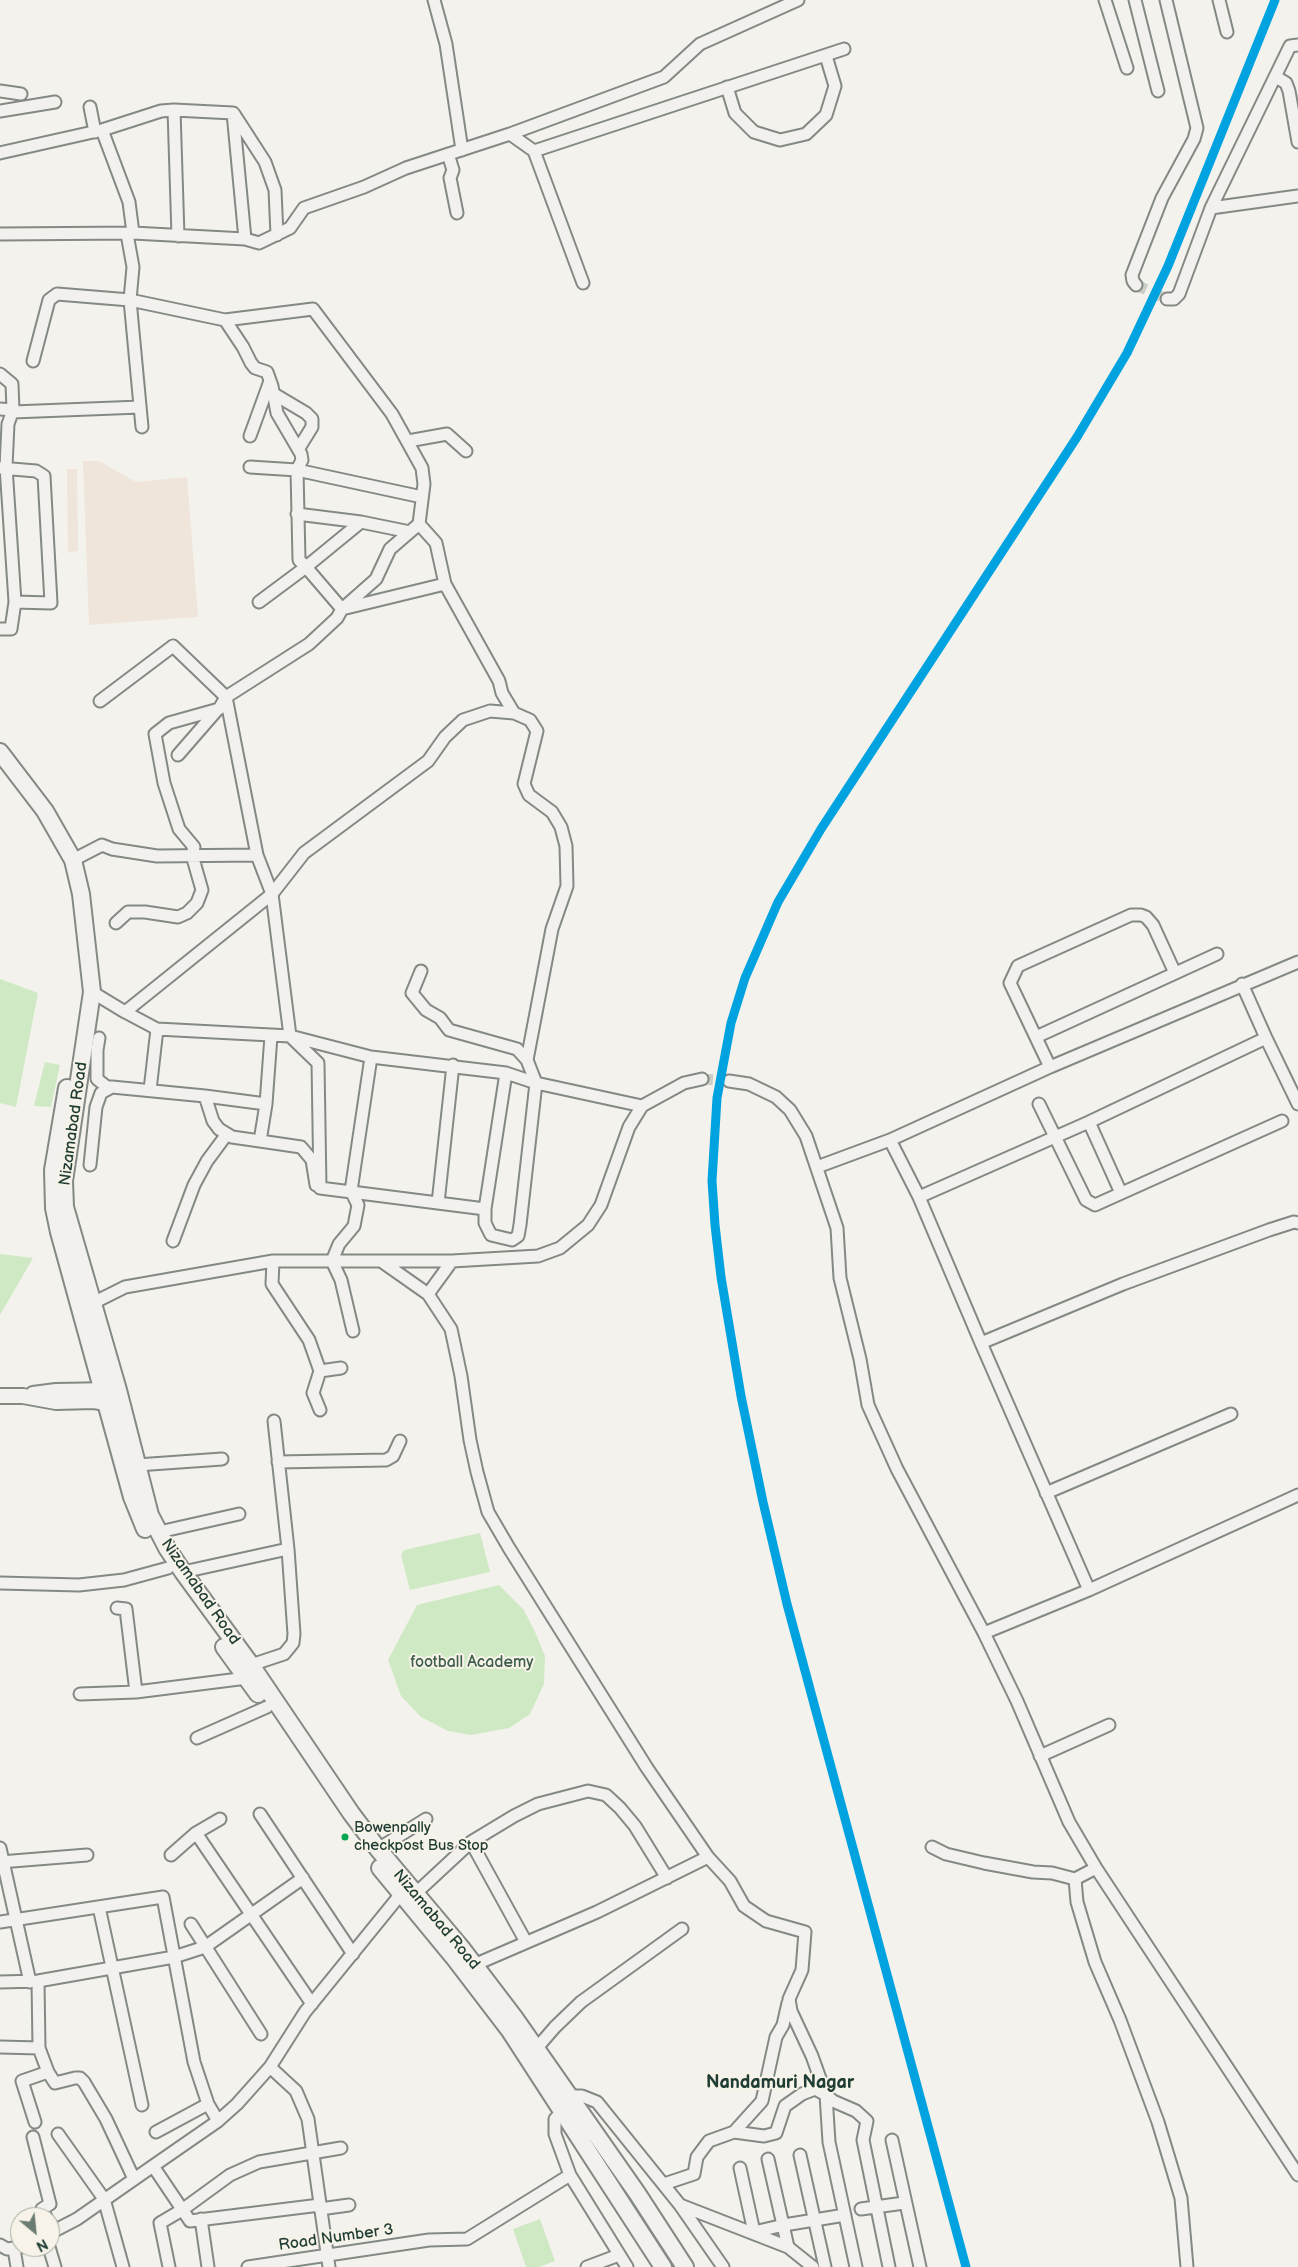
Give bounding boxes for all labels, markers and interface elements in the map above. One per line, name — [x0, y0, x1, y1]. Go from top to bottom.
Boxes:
street label: Nizamabad Road — [56, 1061, 92, 1187]
street label: Nizamabad Road — [156, 1535, 244, 1649]
park label: football Academy — [411, 1653, 533, 1673]
place label: Bowenpally checkpost Bus Stop — [354, 1819, 488, 1854]
marker: Bowenpally checkpost Bus Stop — [340, 1832, 350, 1842]
street label: Nizamabad Road — [389, 1866, 483, 1974]
district label: Nandamuri Nagar — [706, 2072, 854, 2094]
north arrow — [10, 2207, 60, 2257]
street label: Road Number 3 — [277, 2220, 395, 2256]
text: N — [33, 2235, 50, 2255]

